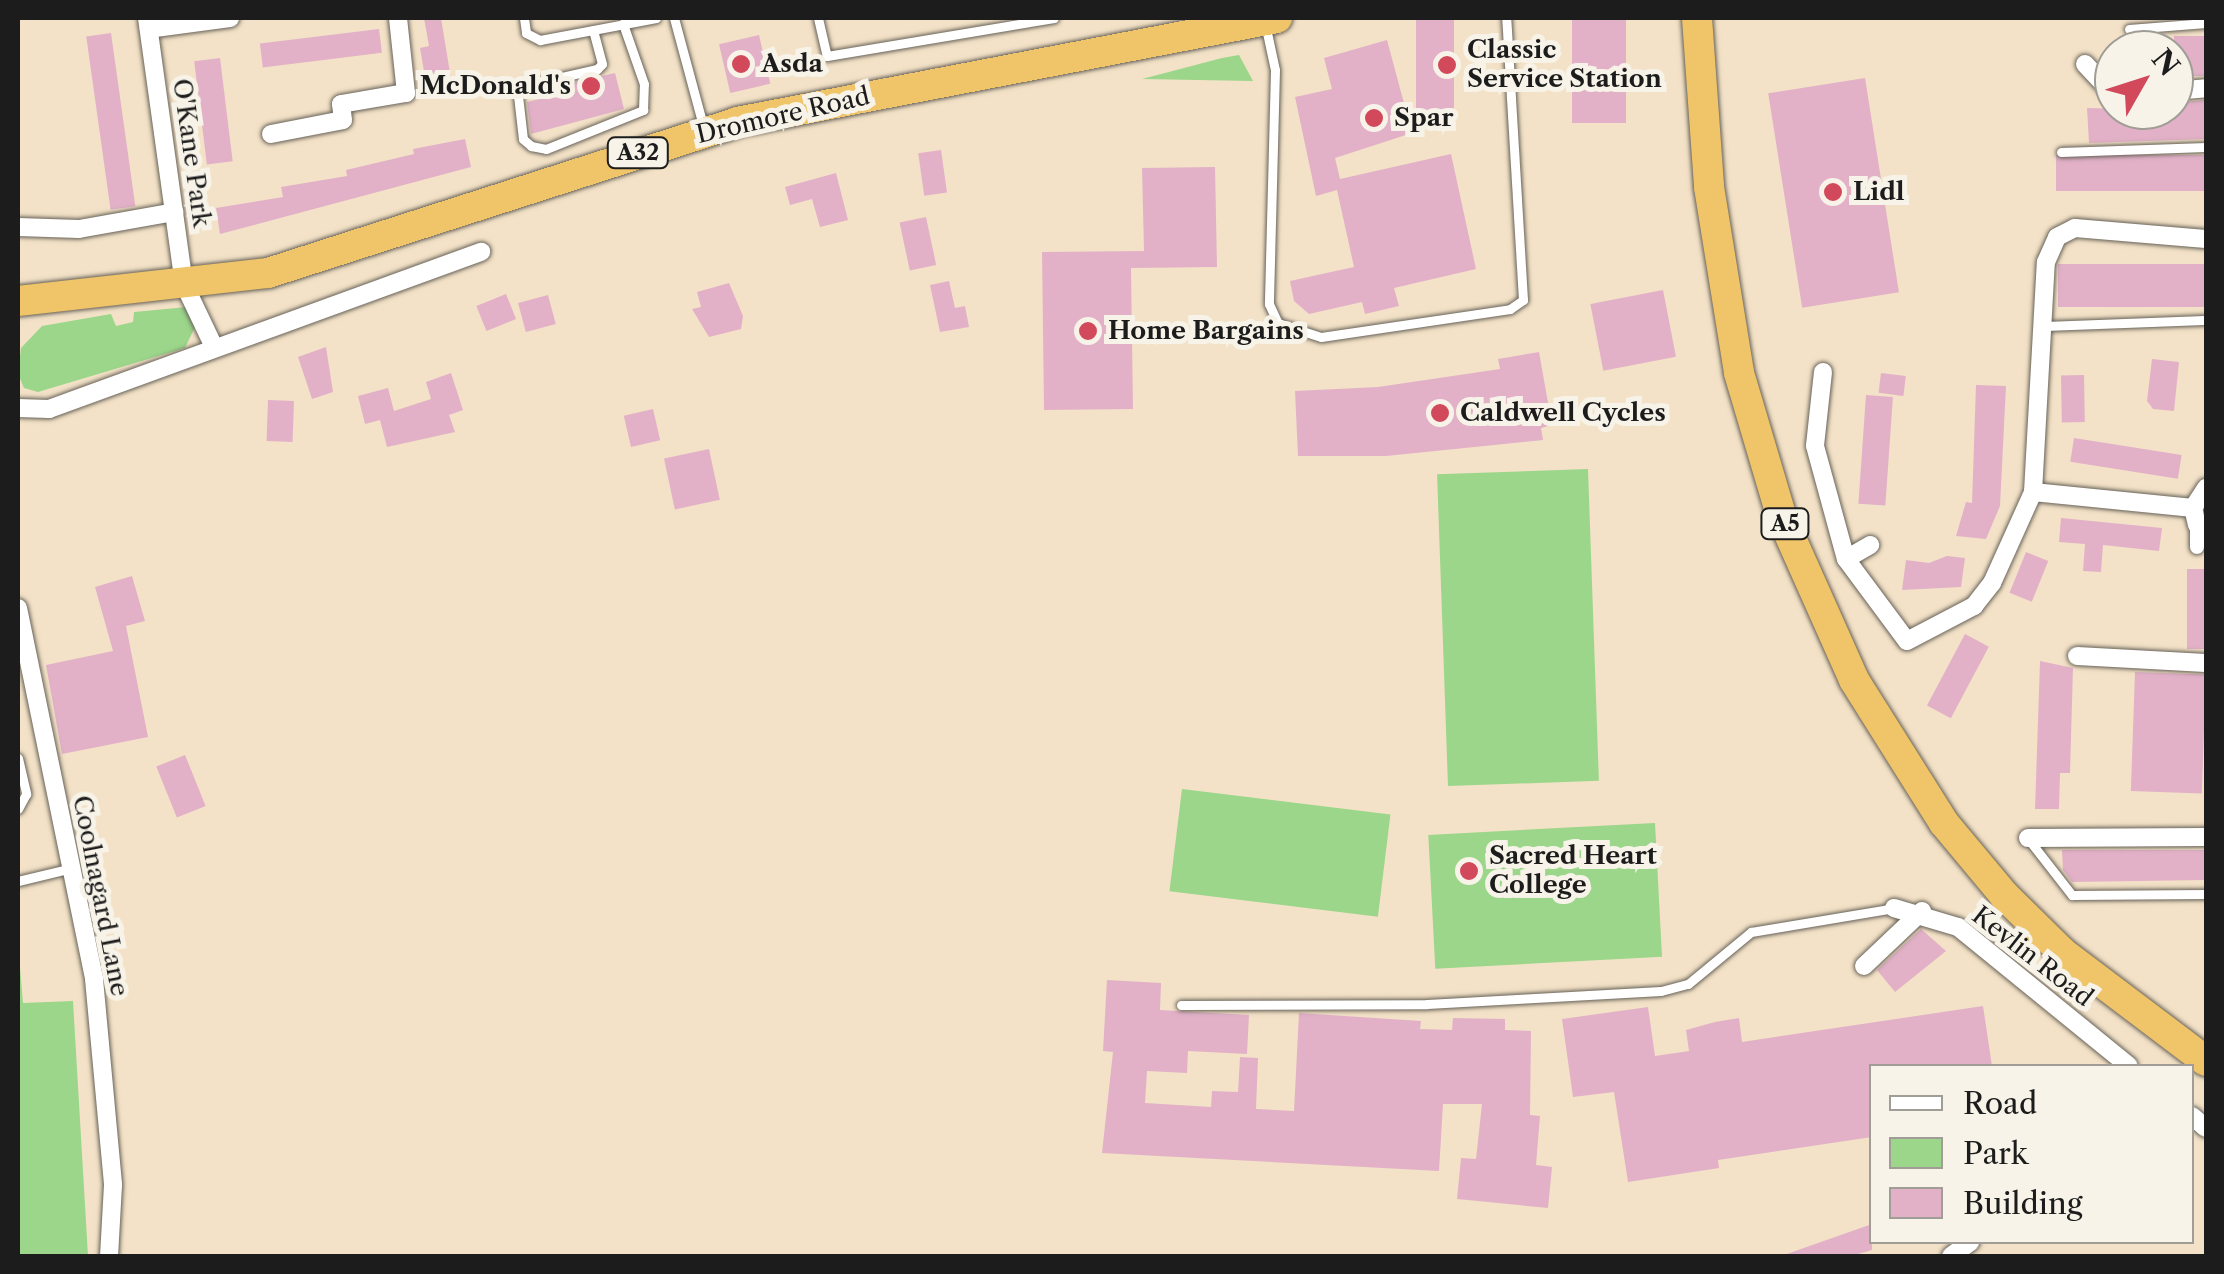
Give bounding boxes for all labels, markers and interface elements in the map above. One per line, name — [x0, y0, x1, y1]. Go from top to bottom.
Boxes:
north arrow — [2094, 30, 2194, 130]
place label: Classic Service Station — [1467, 36, 1662, 95]
text: N — [2145, 42, 2187, 83]
place label: Asda — [761, 49, 823, 79]
marker: Asda — [730, 53, 752, 75]
marker: Classic Service Station — [1436, 54, 1458, 76]
place label: McDonald's — [420, 71, 571, 101]
marker: McDonald's — [580, 75, 602, 97]
street label: O'Kane Park — [166, 77, 216, 229]
street label: Dromore Road — [693, 81, 873, 151]
place label: Spar — [1394, 103, 1453, 133]
marker: Spar — [1363, 107, 1385, 129]
road number: A32 — [606, 136, 670, 170]
place label: Lidl — [1853, 177, 1905, 207]
marker: Lidl — [1822, 181, 1844, 203]
place label: Home Bargains — [1108, 316, 1304, 346]
marker: Home Bargains — [1077, 320, 1099, 342]
place label: Caldwell Cycles — [1460, 398, 1666, 428]
marker: Caldwell Cycles — [1429, 402, 1451, 424]
road number: A5 — [1760, 507, 1810, 541]
street label: Coolnagard Lane — [66, 793, 134, 999]
place label: Sacred Heart College — [1489, 842, 1657, 901]
marker: Sacred Heart College — [1458, 860, 1480, 882]
street label: Kevlin Road — [1966, 901, 2098, 1013]
legend — [1869, 1064, 2194, 1244]
text: Road — [1963, 1085, 2037, 1122]
text: Park — [1963, 1135, 2028, 1172]
text: Building — [1963, 1185, 2083, 1222]

